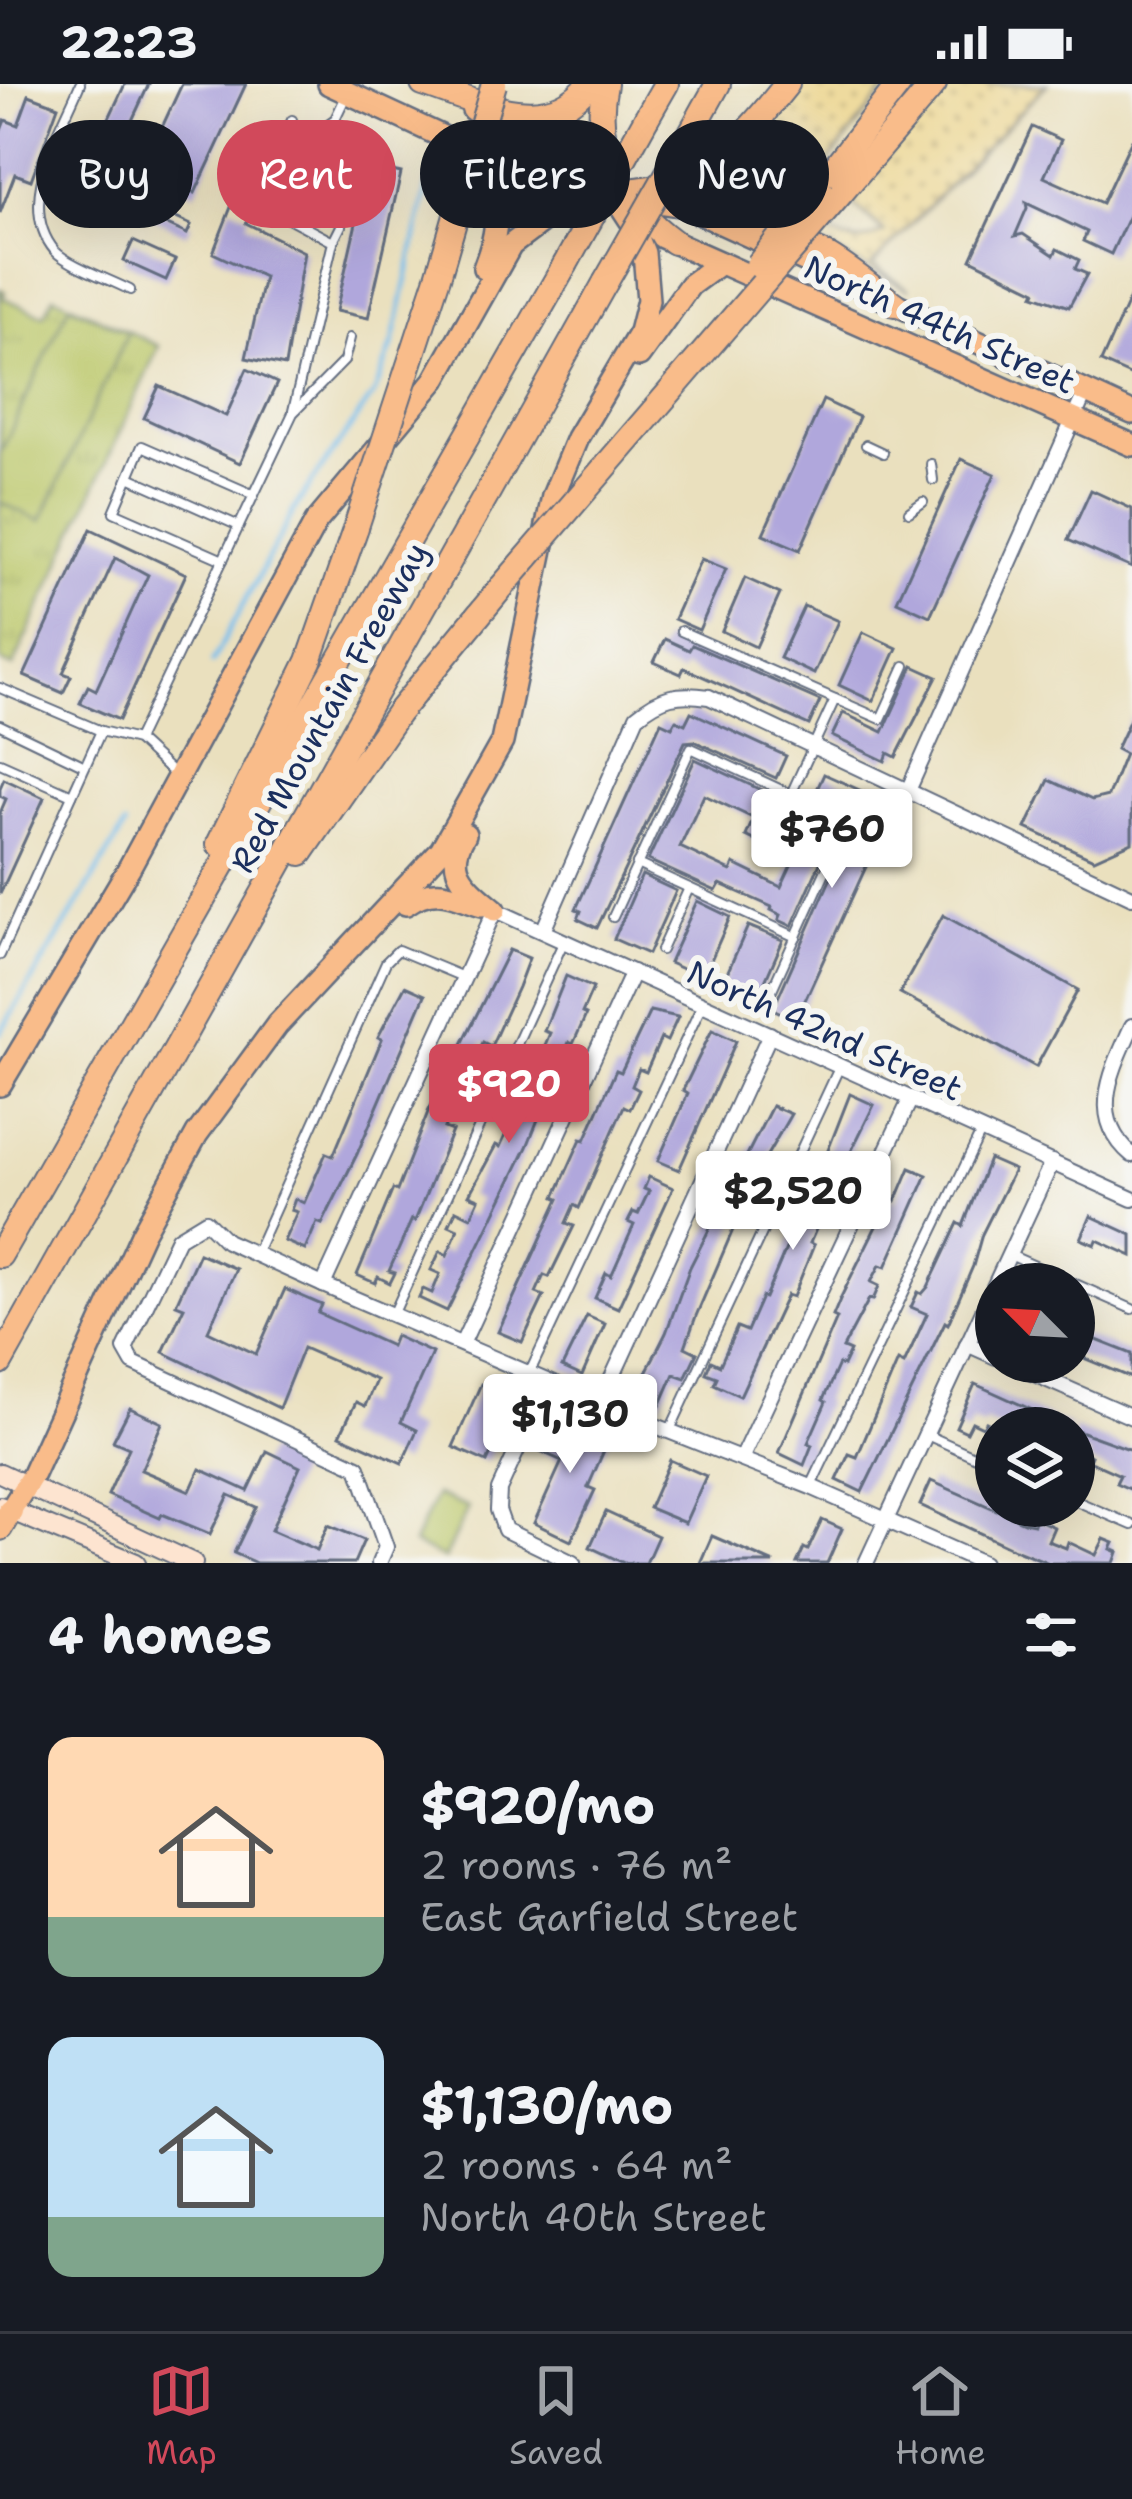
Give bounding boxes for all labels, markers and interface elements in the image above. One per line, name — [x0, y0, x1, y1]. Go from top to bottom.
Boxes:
text: 22:23 — [60, 12, 198, 72]
chip: Buy — [36, 120, 193, 228]
chip: Rent — [217, 120, 396, 228]
chip: Filters — [420, 120, 630, 228]
chip: New — [654, 120, 829, 228]
street label: North 44th Street — [797, 244, 1083, 405]
street label: Red Mountain Freeway — [220, 534, 439, 881]
pin: $760 — [761, 789, 903, 891]
text: $760 — [778, 802, 886, 854]
street label: North 42nd Street — [680, 950, 970, 1111]
pin: $920 — [438, 1044, 580, 1146]
text: $920 — [456, 1057, 562, 1109]
pin: $2,520 — [695, 1151, 891, 1253]
text: $2,520 — [723, 1164, 863, 1216]
north arrow — [975, 1263, 1095, 1383]
map controls — [975, 1263, 1095, 1527]
pin: $1,130 — [472, 1374, 668, 1476]
text: $1,130 — [510, 1387, 630, 1439]
button: layers — [975, 1407, 1095, 1527]
text: 4 homes — [48, 1601, 272, 1669]
icon: filters — [1018, 1602, 1084, 1668]
text: $920/mo — [420, 1771, 655, 1839]
icon: home — [144, 1785, 288, 1929]
text: 2 rooms · 76 m² — [420, 1839, 732, 1891]
text: East Garfield Street — [420, 1891, 798, 1943]
text: $1,130/mo — [420, 2071, 673, 2139]
icon: home — [144, 2085, 288, 2229]
text: 2 rooms · 64 m² — [420, 2139, 733, 2191]
text: North 40th Street — [420, 2191, 767, 2243]
tab: Map — [146, 2358, 217, 2475]
tab: Saved — [509, 2358, 603, 2475]
tab: Home — [895, 2358, 986, 2475]

